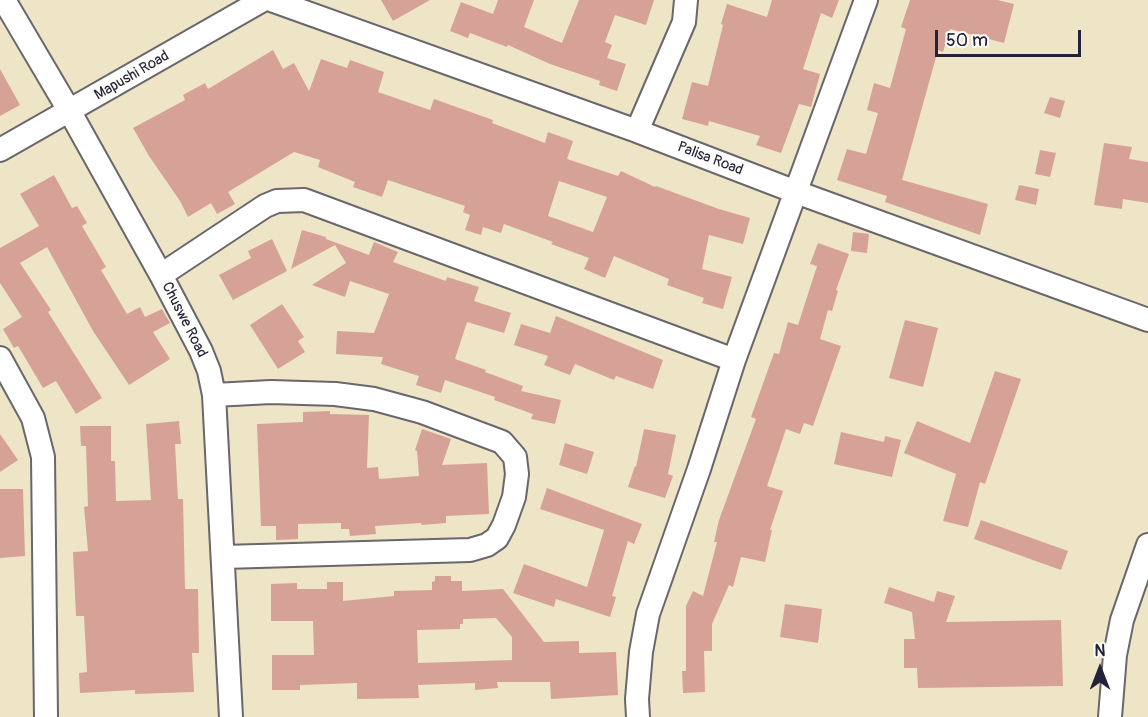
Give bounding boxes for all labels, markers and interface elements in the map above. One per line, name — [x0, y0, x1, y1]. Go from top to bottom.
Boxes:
scale bar — [938, 18, 1084, 56]
text: 50 m — [946, 29, 988, 52]
street label: Mapushi Road — [91, 47, 173, 105]
street label: Palisa Road — [675, 138, 745, 180]
street label: Chuswe Road — [157, 279, 211, 361]
north arrow — [1070, 639, 1130, 699]
text: N — [1095, 641, 1105, 661]

